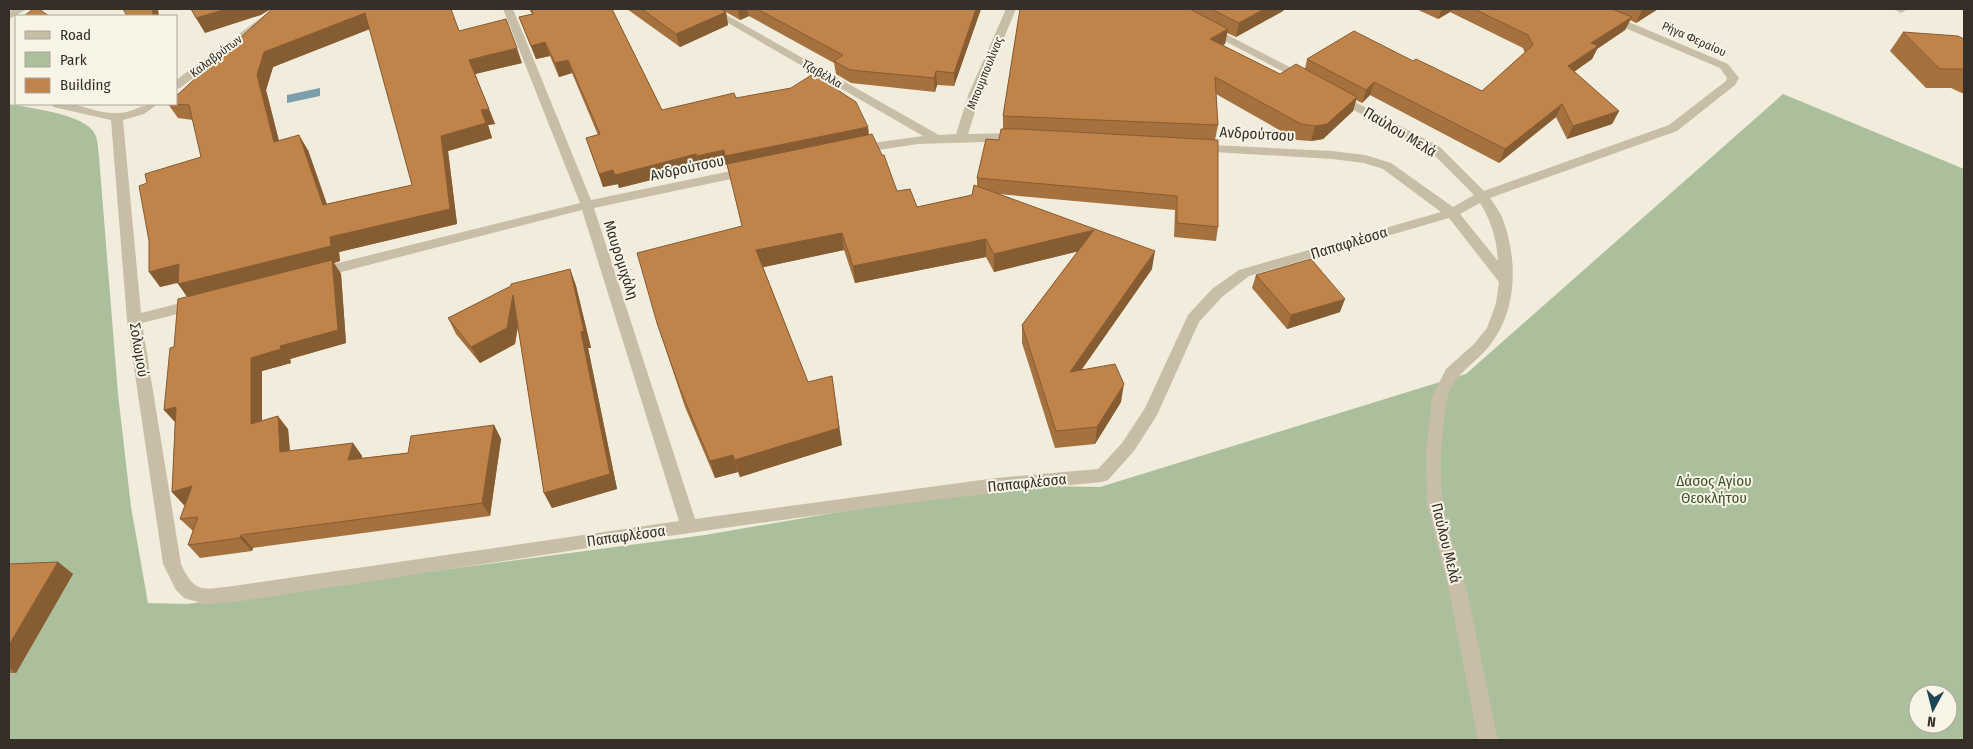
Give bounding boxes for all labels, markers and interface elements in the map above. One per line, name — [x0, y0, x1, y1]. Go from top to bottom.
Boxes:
legend — [15, 15, 178, 105]
street label: Ρήγα Φεραίου — [1660, 19, 1728, 59]
text: Road — [60, 26, 91, 44]
street label: Καλαβρύτων — [187, 31, 245, 80]
street label: Μπουμπουλίνας — [964, 35, 1006, 111]
text: Park — [60, 51, 87, 69]
street label: Τζαβέλλα — [799, 57, 845, 91]
text: Building — [60, 76, 111, 94]
street label: Παύλου Μελά — [1360, 103, 1440, 161]
street label: Ανδρούτσου — [1219, 123, 1295, 145]
street label: Ανδρούτσου — [648, 151, 726, 185]
street label: Μαυρομιχάλη — [600, 218, 642, 302]
street label: Παπαφλέσσα — [1308, 223, 1390, 263]
street label: Σολωμού — [126, 322, 152, 378]
street label: Παπαφλέσσα — [987, 470, 1067, 496]
park label: Δάσος Αγίου Θεοκλήτου — [1676, 472, 1752, 507]
street label: Παύλου Μελά — [1427, 501, 1465, 585]
street label: Παπαφλέσσα — [586, 522, 666, 550]
north arrow — [1908, 684, 1958, 734]
text: N — [1926, 712, 1937, 730]

